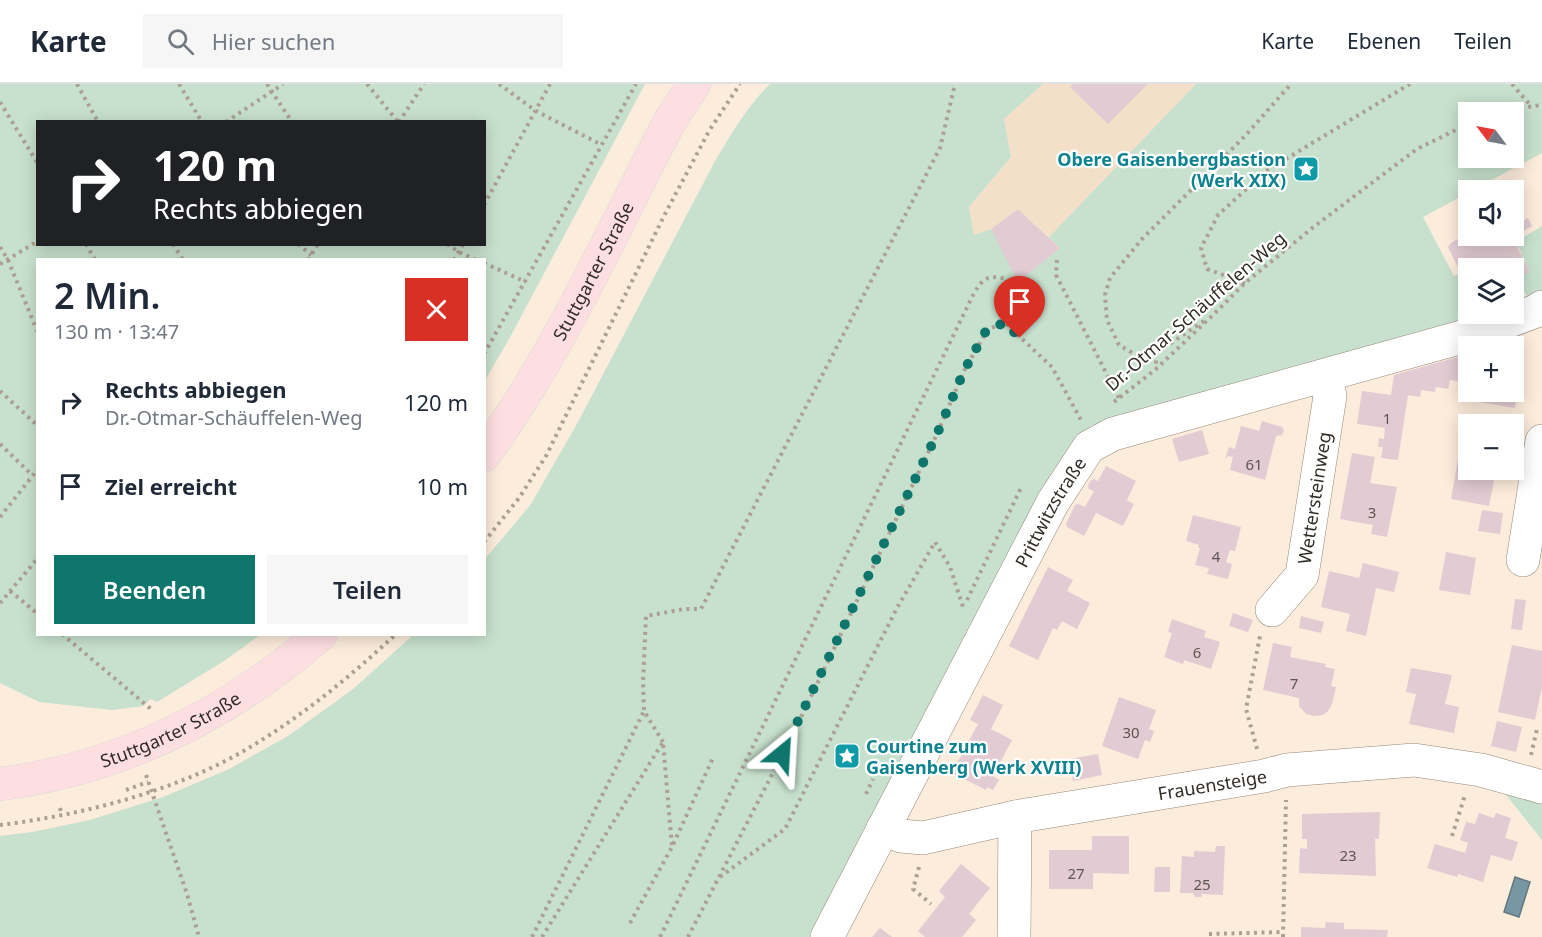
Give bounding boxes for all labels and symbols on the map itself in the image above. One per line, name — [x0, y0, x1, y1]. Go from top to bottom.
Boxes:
north arrow — [1458, 102, 1524, 168]
place label: Obere Gaisenbergbastion (Werk XIX) — [1057, 147, 1286, 192]
place icon: Obere Gaisenbergbastion (Werk XIX) — [1291, 154, 1321, 184]
street label: Stuttgarter Straße — [547, 198, 639, 345]
street label: Dr.-Otmar-Schäuffelen-Weg — [1100, 226, 1290, 396]
pin — [994, 276, 1045, 338]
house number: 1 — [1383, 408, 1391, 428]
street label: Wettersteinweg — [1292, 430, 1336, 566]
street label: Prittwitzstraße — [1009, 452, 1091, 571]
house number: 61 — [1245, 454, 1263, 474]
house number: 3 — [1368, 502, 1376, 522]
house number: 4 — [1212, 546, 1221, 566]
house number: 6 — [1193, 642, 1201, 662]
house number: 7 — [1290, 673, 1298, 693]
street label: Stuttgarter Straße — [97, 686, 245, 773]
position arrow — [750, 722, 814, 786]
house number: 30 — [1122, 722, 1140, 742]
place label: Courtine zum Gaisenberg (Werk XVIII) — [866, 734, 1081, 779]
place icon: Courtine zum Gaisenberg (Werk XVIII) — [832, 741, 862, 771]
street label: Frauensteige — [1156, 764, 1268, 805]
house number: 23 — [1339, 845, 1357, 865]
house number: 27 — [1067, 863, 1085, 883]
house number: 25 — [1193, 874, 1211, 894]

